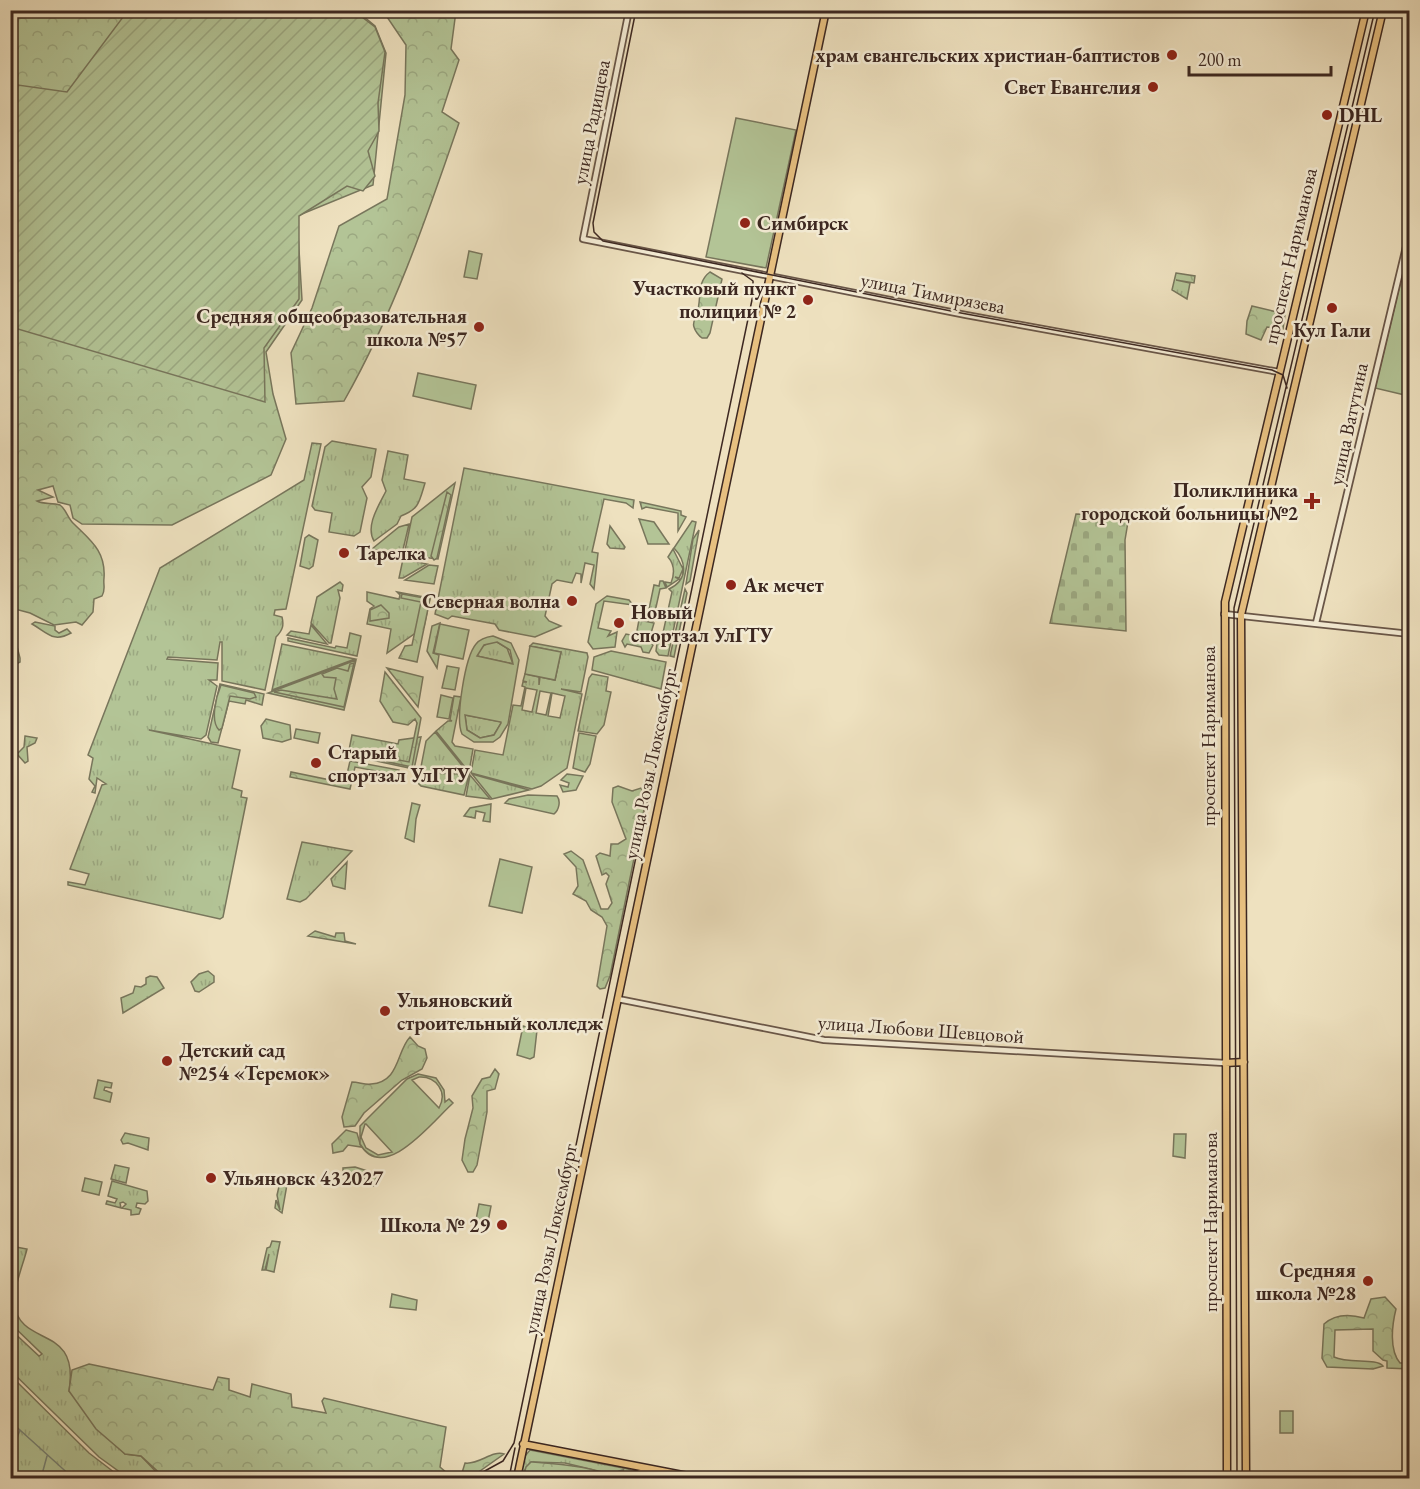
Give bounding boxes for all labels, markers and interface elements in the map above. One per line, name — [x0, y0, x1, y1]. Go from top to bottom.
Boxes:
scale bar — [1189, 39, 1332, 77]
place label: храм евангельских христиан-баптистов — [816, 42, 1160, 68]
marker: храм евангельских христиан-баптистов — [1165, 48, 1179, 62]
text: 200 m — [1198, 48, 1242, 71]
street label: улица Радищева — [566, 57, 616, 187]
place label: Свет Евангелия — [1004, 74, 1141, 100]
marker: Свет Евангелия — [1146, 80, 1160, 94]
place label: DHL — [1339, 102, 1382, 128]
marker: DHL — [1320, 108, 1334, 122]
street label: проспект Нариманова — [1257, 165, 1323, 347]
place label: Симбирск — [757, 210, 848, 236]
marker: Симбирск — [738, 216, 752, 230]
street label: улица Тимирязева — [859, 266, 1007, 320]
place label: Участковый пункт полиции № 2 — [632, 275, 796, 324]
marker: Участковый пункт полиции № 2 — [801, 293, 815, 307]
marker: Кул Гали — [1325, 301, 1339, 315]
place label: Средняя общеобразовательная школа №57 — [196, 303, 467, 352]
place label: Кул Гали — [1293, 317, 1371, 343]
marker: Средняя общеобразовательная школа №57 — [472, 320, 486, 334]
street label: улица Ватутина — [1322, 360, 1374, 488]
place label: Поликлиника городской больницы №2 — [1081, 477, 1298, 526]
marker: Поликлиника городской больницы №2 — [1303, 492, 1321, 510]
place label: Тарелка — [356, 540, 426, 566]
marker: Тарелка — [337, 546, 351, 560]
place label: Ак мечет — [742, 572, 824, 598]
marker: Ак мечет — [724, 578, 738, 592]
place label: Северная волна — [422, 588, 560, 614]
marker: Северная волна — [565, 594, 579, 608]
place label: Новый спортзал УлГТУ — [631, 599, 774, 648]
marker: Новый спортзал УлГТУ — [612, 616, 626, 630]
street label: проспект Нариманова — [1195, 646, 1221, 826]
street label: улица Розы Люксембург — [617, 666, 683, 862]
place label: Старый спортзал УлГТУ — [328, 739, 471, 788]
marker: Старый спортзал УлГТУ — [309, 756, 323, 770]
place label: Ульяновский строительный колледж — [396, 987, 603, 1036]
marker: Ульяновский строительный колледж — [378, 1004, 392, 1018]
street label: улица Любови Шевцовой — [817, 1009, 1025, 1049]
place label: Детский сад №254 «Теремок» — [179, 1037, 330, 1086]
marker: Детский сад №254 «Теремок» — [160, 1054, 174, 1068]
street label: проспект Нариманова — [1197, 1132, 1223, 1312]
street label: улица Розы Люксембург — [517, 1141, 583, 1337]
place label: Ульяновск 432027 — [222, 1165, 384, 1191]
marker: Ульяновск 432027 — [204, 1171, 218, 1185]
place label: Школа № 29 — [380, 1212, 490, 1238]
marker: Школа № 29 — [495, 1218, 509, 1232]
place label: Средняя школа №28 — [1256, 1257, 1356, 1306]
marker: Средняя школа №28 — [1361, 1274, 1375, 1288]

